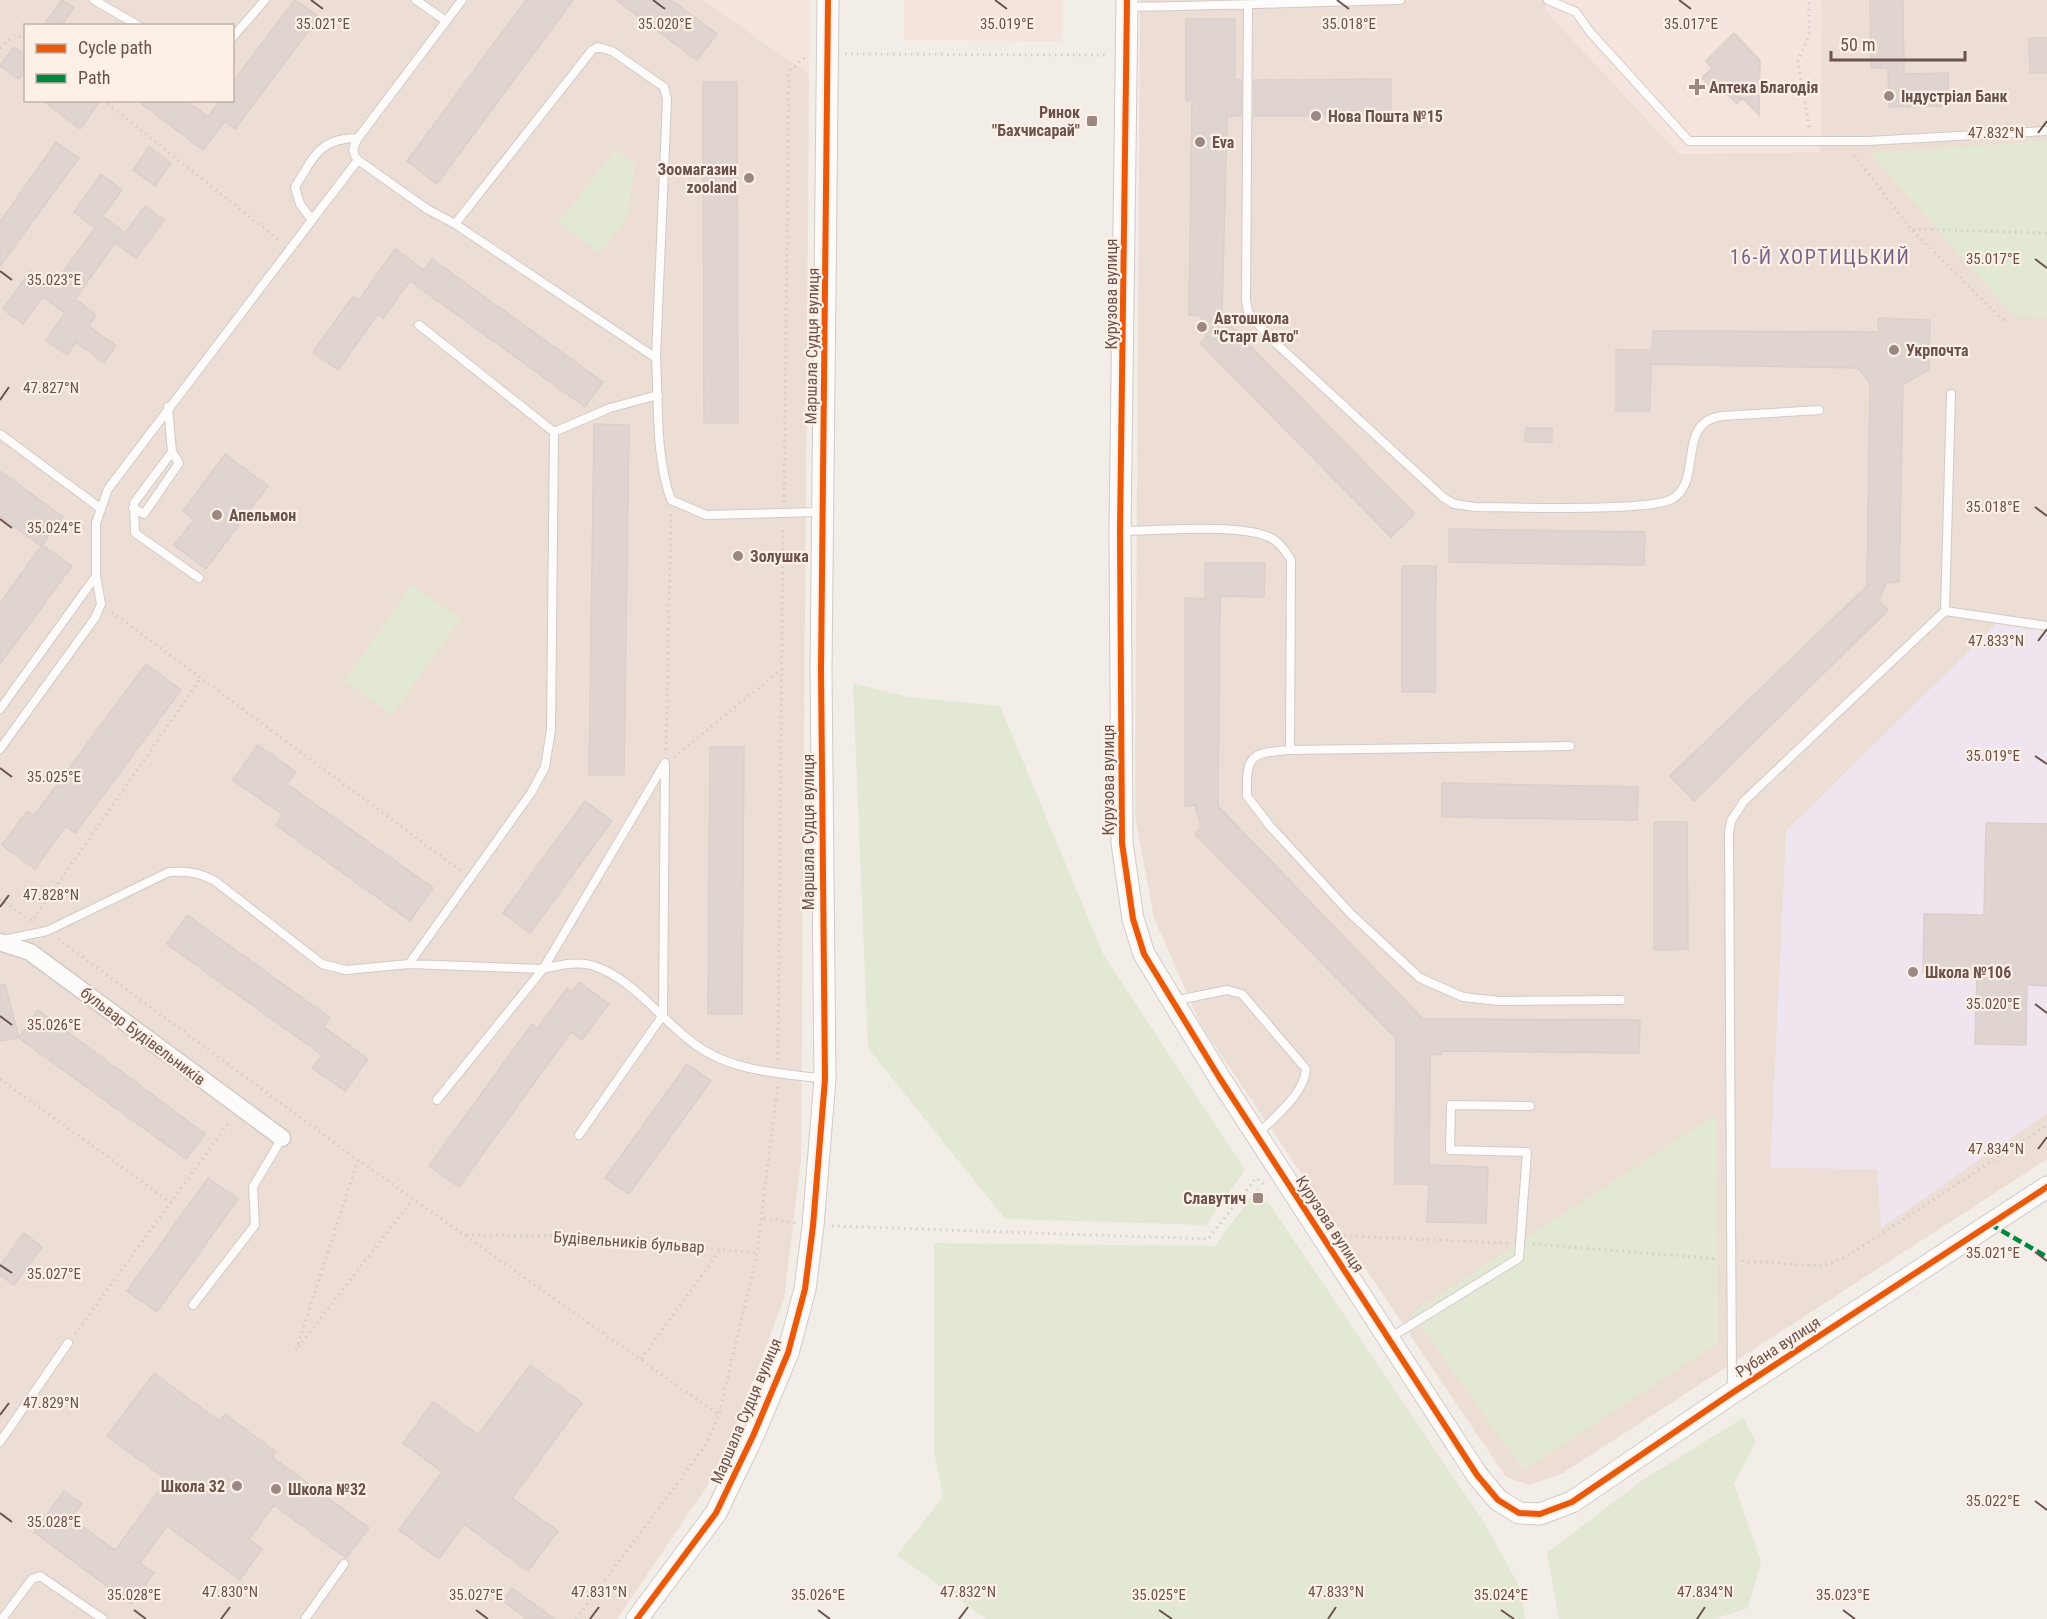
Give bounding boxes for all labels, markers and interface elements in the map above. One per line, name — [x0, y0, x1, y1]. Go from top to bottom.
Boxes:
text: 35.021°E — [296, 15, 350, 33]
text: 35.020°E — [638, 15, 692, 33]
text: 35.019°E — [980, 15, 1034, 33]
text: 35.018°E — [1322, 15, 1376, 33]
text: 35.017°E — [1664, 15, 1718, 33]
legend — [24, 24, 234, 102]
scale bar — [1831, 24, 1964, 62]
text: 50 m — [1840, 34, 1875, 55]
text: Cycle path — [78, 37, 152, 58]
text: Path — [78, 67, 111, 88]
place label: Аптека Благодiя — [1709, 78, 1818, 97]
marker: Аптека Благодiя — [1690, 80, 1704, 94]
place label: Iндустрiал Банк — [1901, 87, 2007, 106]
marker: Iндустрiал Банк — [1882, 89, 1896, 103]
place label: Ринок "Бахчисарай" — [992, 103, 1080, 140]
place label: Нова Пошта №15 — [1328, 107, 1443, 126]
marker: Нова Пошта №15 — [1309, 109, 1323, 123]
marker: Ринок "Бахчисарай" — [1085, 114, 1099, 128]
text: 47.832°N — [1968, 124, 2024, 142]
place label: Eva — [1212, 133, 1235, 152]
marker: Eva — [1193, 135, 1207, 149]
place label: Зоомагазин zooland — [658, 160, 737, 197]
marker: Зоомагазин zooland — [742, 171, 756, 185]
street label: Курузова вулиця — [1102, 238, 1121, 350]
district label: 16-Й ХОРТИЦЬКИЙ — [1730, 245, 1910, 269]
text: 35.017°E — [1966, 250, 2020, 268]
street label: Маршала Судця вулиця — [801, 268, 823, 424]
text: 35.023°E — [27, 271, 81, 289]
place label: Автошкола "Старт Авто" — [1214, 309, 1298, 346]
marker: Автошкола "Старт Авто" — [1195, 320, 1209, 334]
place label: Укрпочта — [1906, 341, 1969, 360]
marker: Укрпочта — [1887, 343, 1901, 357]
text: 47.827°N — [23, 379, 79, 397]
text: 35.018°E — [1966, 498, 2020, 516]
place label: Апельмон — [229, 506, 296, 525]
marker: Апельмон — [210, 508, 224, 522]
text: 35.024°E — [27, 519, 81, 537]
place label: Золушка — [750, 547, 809, 566]
marker: Золушка — [731, 549, 745, 563]
text: 47.833°N — [1968, 632, 2024, 650]
street label: Курузова вулиця — [1099, 724, 1118, 836]
text: 35.019°E — [1966, 747, 2020, 765]
street label: Маршала Судця вулиця — [799, 754, 818, 910]
text: 35.025°E — [27, 768, 81, 786]
text: 47.828°N — [23, 886, 79, 904]
place label: Школа №106 — [1925, 963, 2011, 982]
marker: Школа №106 — [1906, 965, 1920, 979]
street label: бульвар Будівельників — [77, 983, 209, 1089]
text: 35.020°E — [1966, 995, 2020, 1013]
text: 35.026°E — [27, 1016, 81, 1034]
text: 47.834°N — [1968, 1140, 2024, 1158]
street label: Курузова вулиця — [1292, 1172, 1368, 1276]
place label: Славутич — [1183, 1189, 1246, 1208]
marker: Славутич — [1251, 1191, 1265, 1205]
street label: Будівельників бульвар — [553, 1227, 705, 1257]
text: 35.021°E — [1966, 1244, 2020, 1262]
text: 35.027°E — [27, 1265, 81, 1283]
street label: Рубана вулиця — [1732, 1313, 1824, 1381]
street label: Маршала Судця вулиця — [707, 1335, 785, 1487]
text: 47.829°N — [23, 1394, 79, 1412]
place label: Школа 32 — [161, 1477, 225, 1496]
marker: Школа 32 — [230, 1479, 244, 1493]
place label: Школа №32 — [288, 1480, 366, 1499]
marker: Школа №32 — [269, 1482, 283, 1496]
text: 35.022°E — [1966, 1492, 2020, 1510]
text: 35.028°E — [27, 1513, 81, 1531]
text: 47.830°N — [202, 1583, 258, 1601]
text: 47.831°N — [571, 1583, 627, 1601]
text: 47.832°N — [940, 1583, 996, 1601]
text: 47.833°N — [1308, 1583, 1364, 1601]
text: 47.834°N — [1677, 1583, 1733, 1601]
text: 35.028°E — [107, 1586, 161, 1604]
text: 35.027°E — [449, 1586, 503, 1604]
text: 35.026°E — [791, 1586, 845, 1604]
text: 35.025°E — [1132, 1586, 1186, 1604]
text: 35.024°E — [1474, 1586, 1528, 1604]
text: 35.023°E — [1816, 1586, 1870, 1604]

